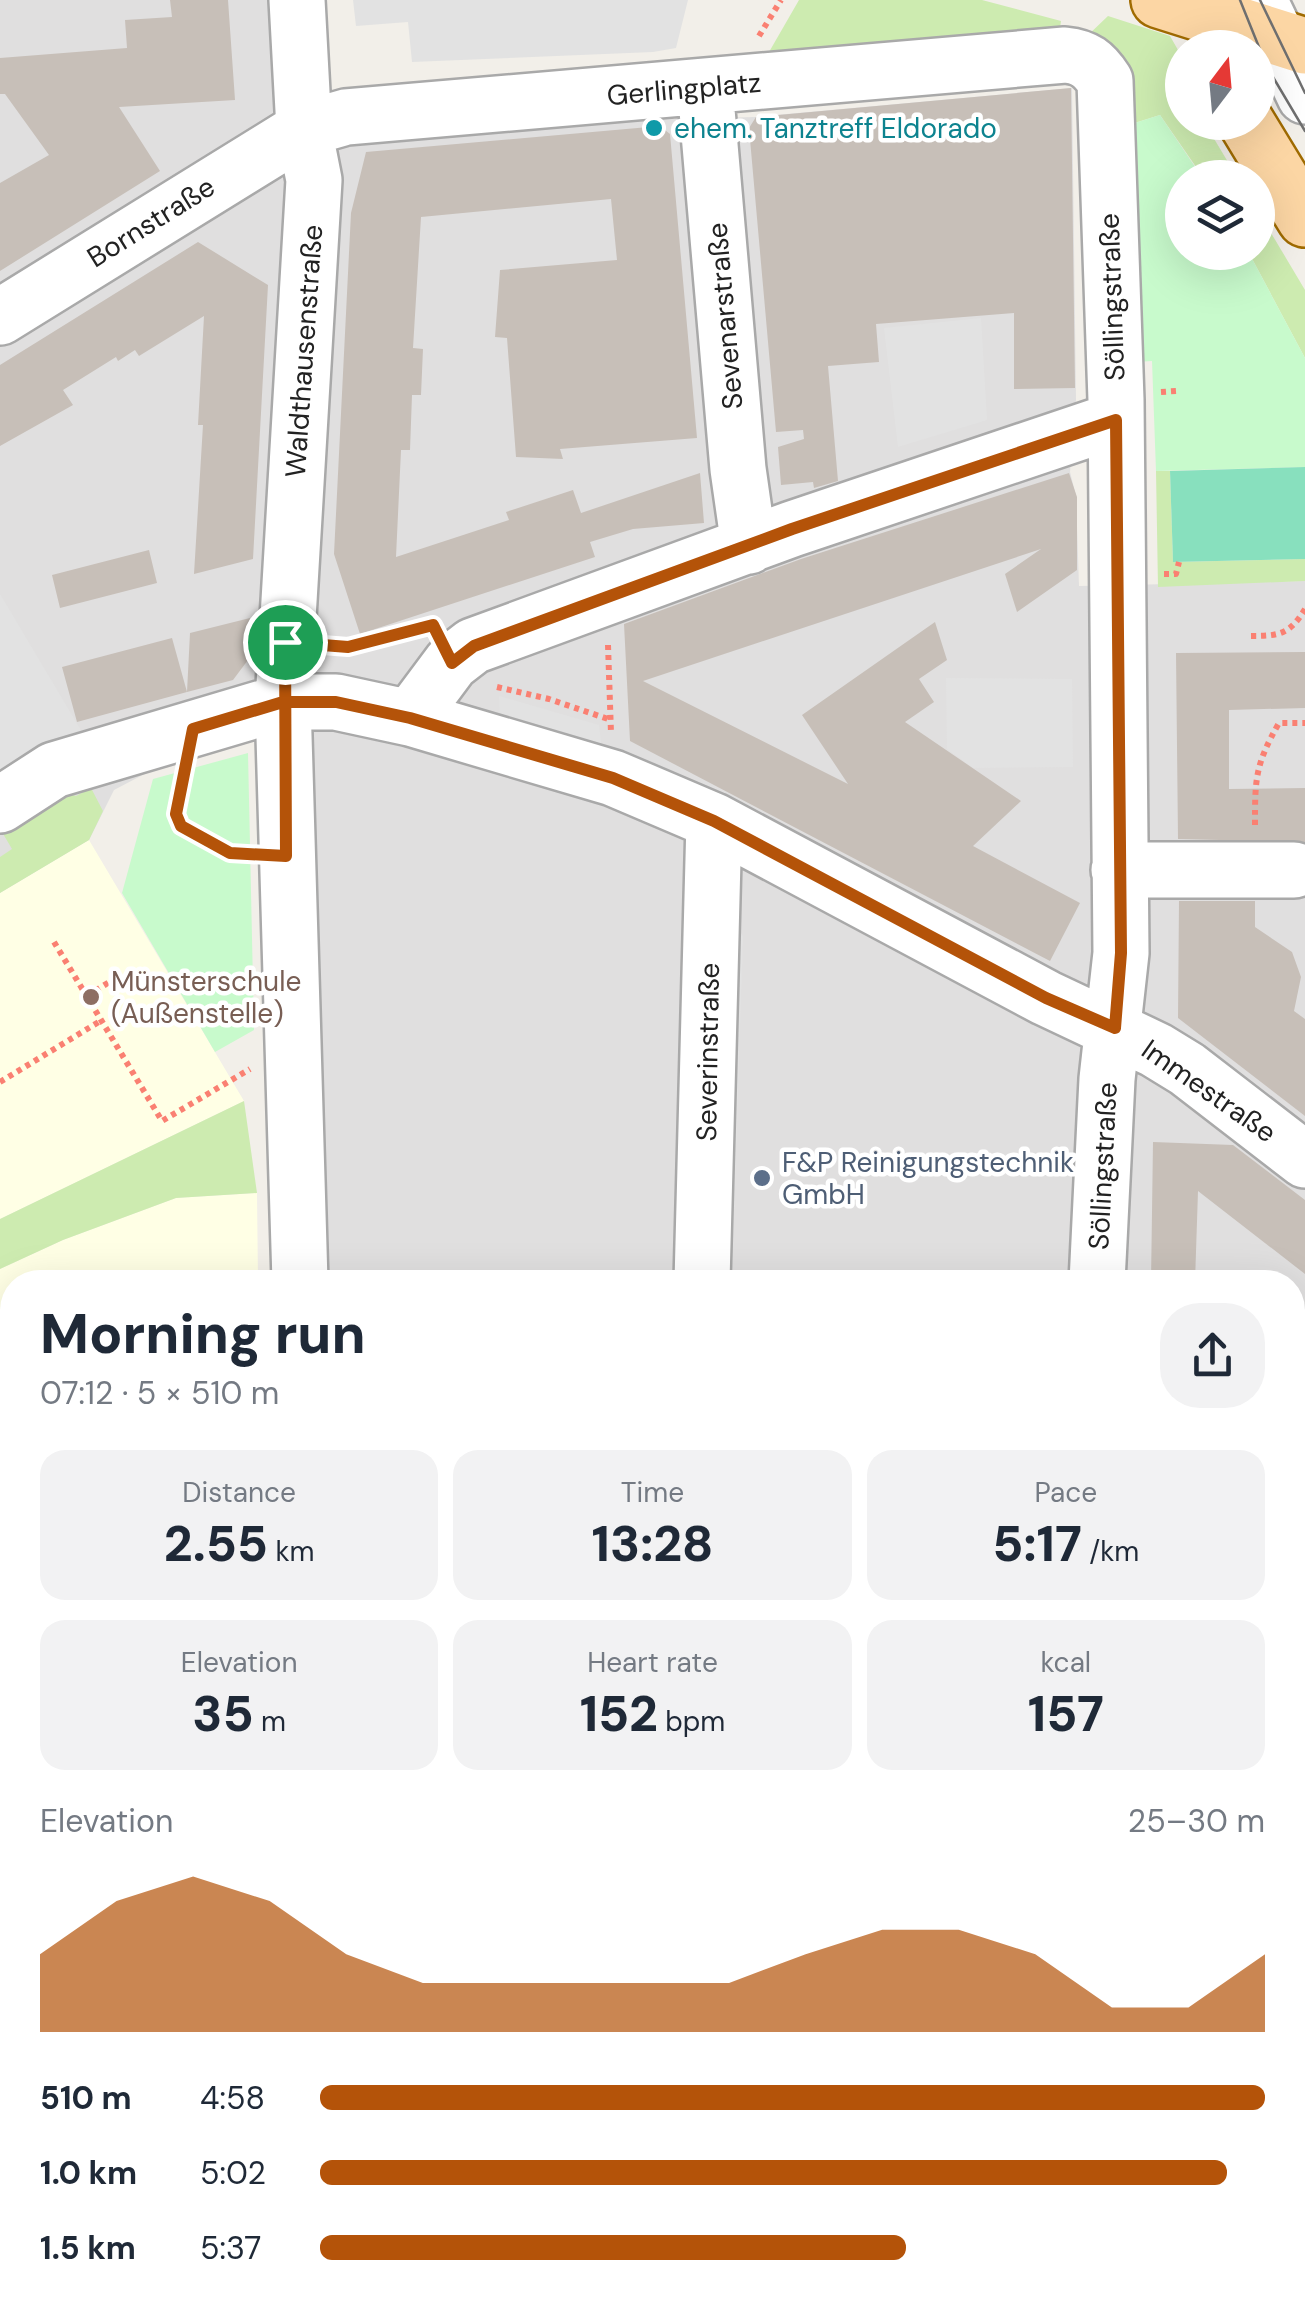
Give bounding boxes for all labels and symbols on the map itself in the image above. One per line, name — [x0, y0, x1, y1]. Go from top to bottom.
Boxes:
north arrow — [1165, 30, 1275, 140]
street label: Gerlingplatz — [605, 64, 763, 114]
place label: ehem. Tanztreff Eldorado — [674, 110, 997, 147]
marker: ehem. Tanztreff Eldorado — [643, 117, 665, 139]
street label: Bornstraße — [80, 168, 222, 276]
street label: Söllingstraße — [1091, 213, 1133, 381]
street label: Sevenarstraße — [698, 221, 752, 411]
street label: Waldthausenstraße — [277, 223, 331, 479]
pin — [243, 600, 328, 685]
street label: Severinstraße — [688, 962, 728, 1142]
place label: Münsterschule (Außenstelle) — [111, 963, 301, 1032]
marker: Münsterschule (Außenstelle) — [80, 986, 102, 1008]
street label: Immestraße — [1134, 1031, 1284, 1151]
street label: Söllingstraße — [1080, 1081, 1126, 1251]
place label: F&P Reinigungstechnik GmbH — [782, 1144, 1074, 1213]
marker: F&P Reinigungstechnik GmbH — [751, 1167, 773, 1189]

